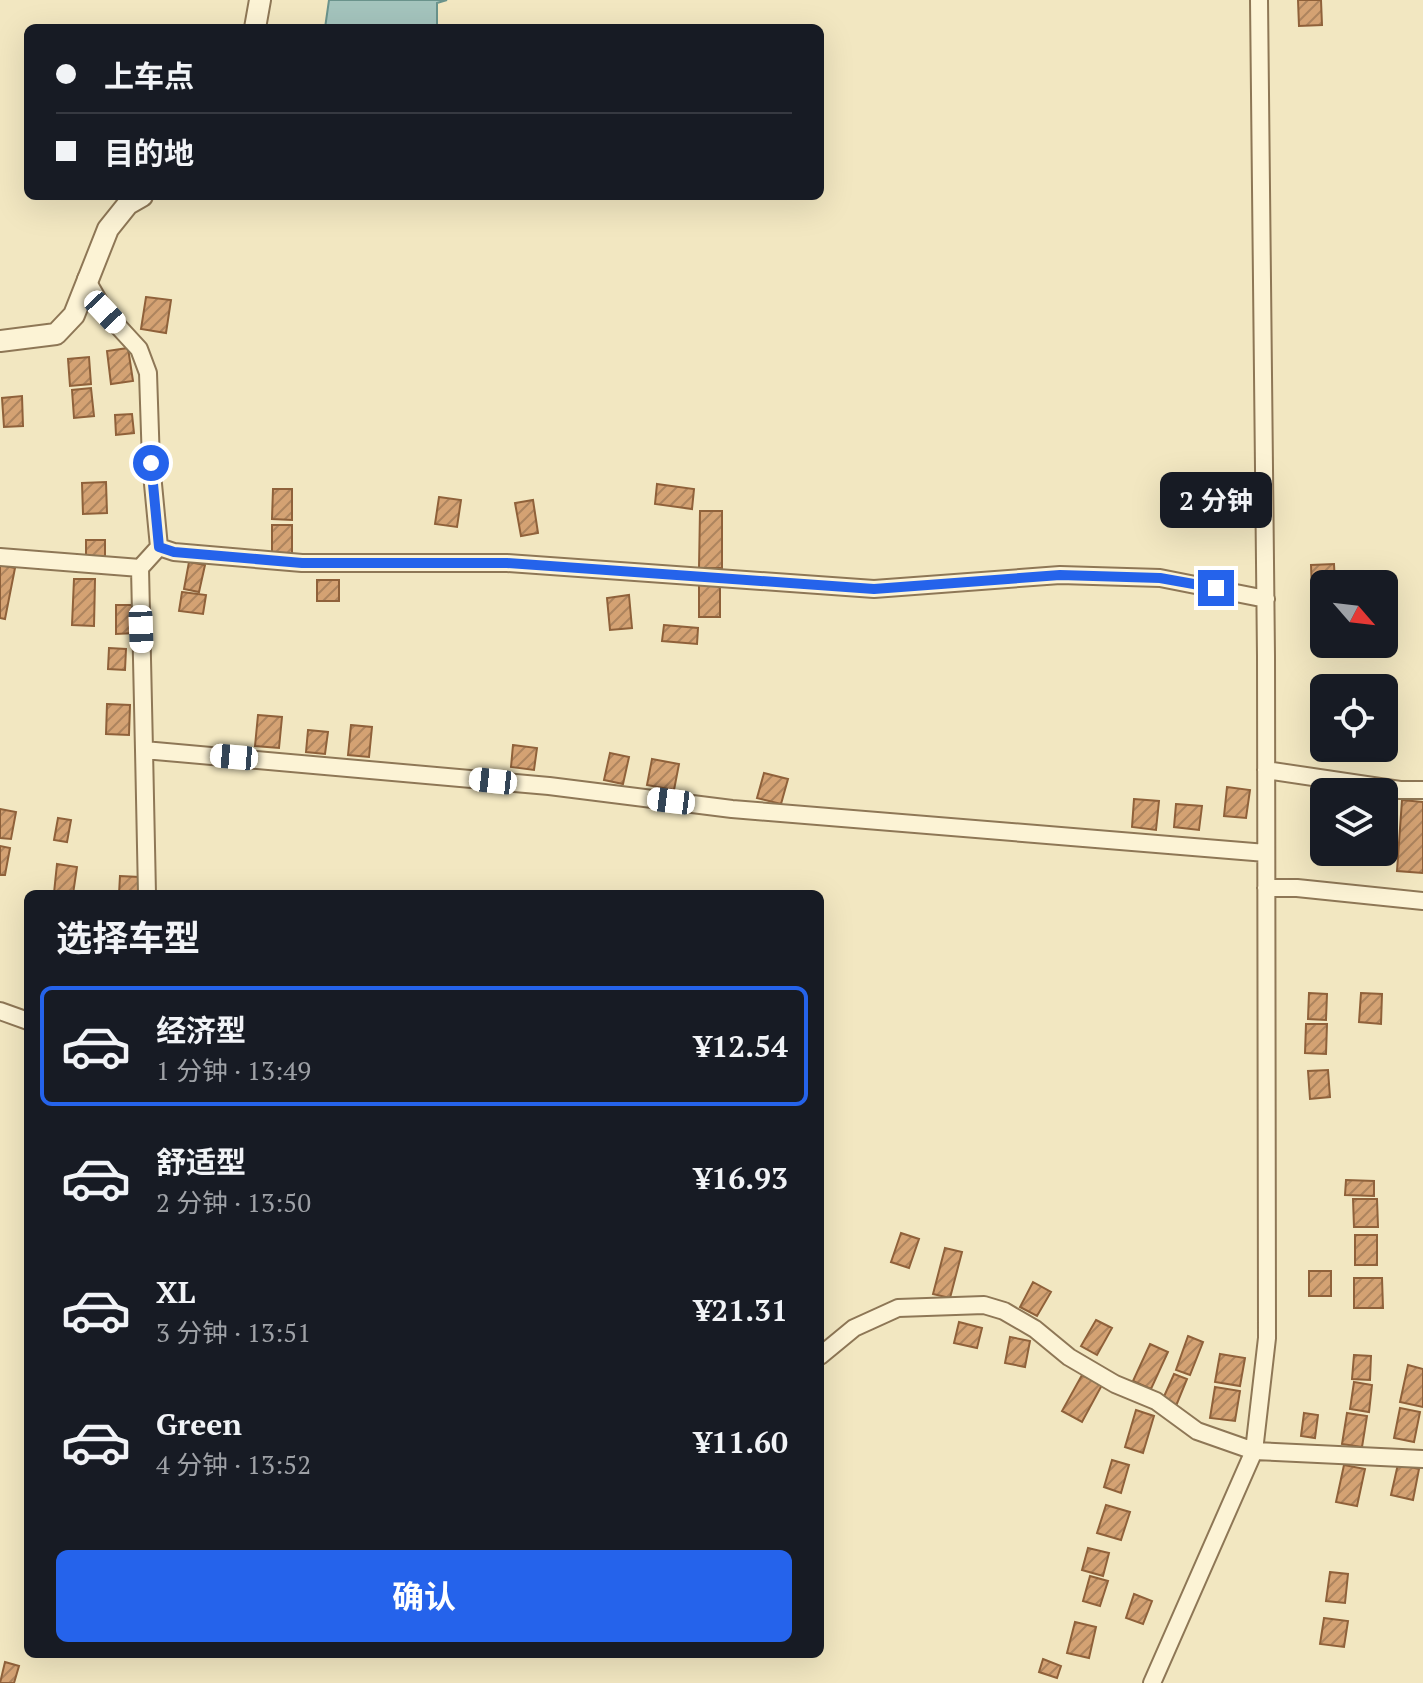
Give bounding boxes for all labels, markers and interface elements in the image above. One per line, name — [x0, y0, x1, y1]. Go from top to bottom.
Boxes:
text: 上车点 — [104, 56, 194, 96]
text: 目的地 — [104, 133, 194, 173]
car — [80, 286, 130, 338]
route start — [133, 445, 169, 481]
callout: 2 分钟 — [1160, 472, 1272, 528]
text: 2 分钟 — [1179, 483, 1253, 517]
route end — [1198, 570, 1234, 606]
north arrow — [1310, 570, 1398, 658]
map controls — [1310, 570, 1398, 866]
car — [128, 605, 154, 653]
button: locate — [1310, 674, 1398, 762]
car — [209, 743, 259, 771]
car — [468, 767, 518, 795]
button: layers — [1310, 778, 1398, 866]
car — [646, 786, 696, 816]
text: 选择车型 — [56, 914, 200, 961]
icon: car — [60, 1010, 132, 1082]
text: 经济型 — [156, 1010, 246, 1050]
text: ¥12.54 — [694, 1026, 788, 1066]
text: 1 分钟 · 13:49 — [156, 1053, 311, 1087]
icon: car — [60, 1142, 132, 1214]
text: 舒适型 — [156, 1142, 246, 1182]
text: ¥16.93 — [694, 1158, 788, 1198]
text: 2 分钟 · 13:50 — [156, 1185, 311, 1219]
text: XL — [156, 1272, 195, 1312]
icon: car — [60, 1274, 132, 1346]
text: ¥21.31 — [694, 1290, 788, 1330]
text: 3 分钟 · 13:51 — [156, 1315, 311, 1349]
text: Green — [156, 1404, 242, 1444]
icon: car — [60, 1406, 132, 1478]
text: ¥11.60 — [694, 1422, 788, 1462]
text: 4 分钟 · 13:52 — [156, 1447, 311, 1481]
button: 确认 — [56, 1550, 792, 1642]

